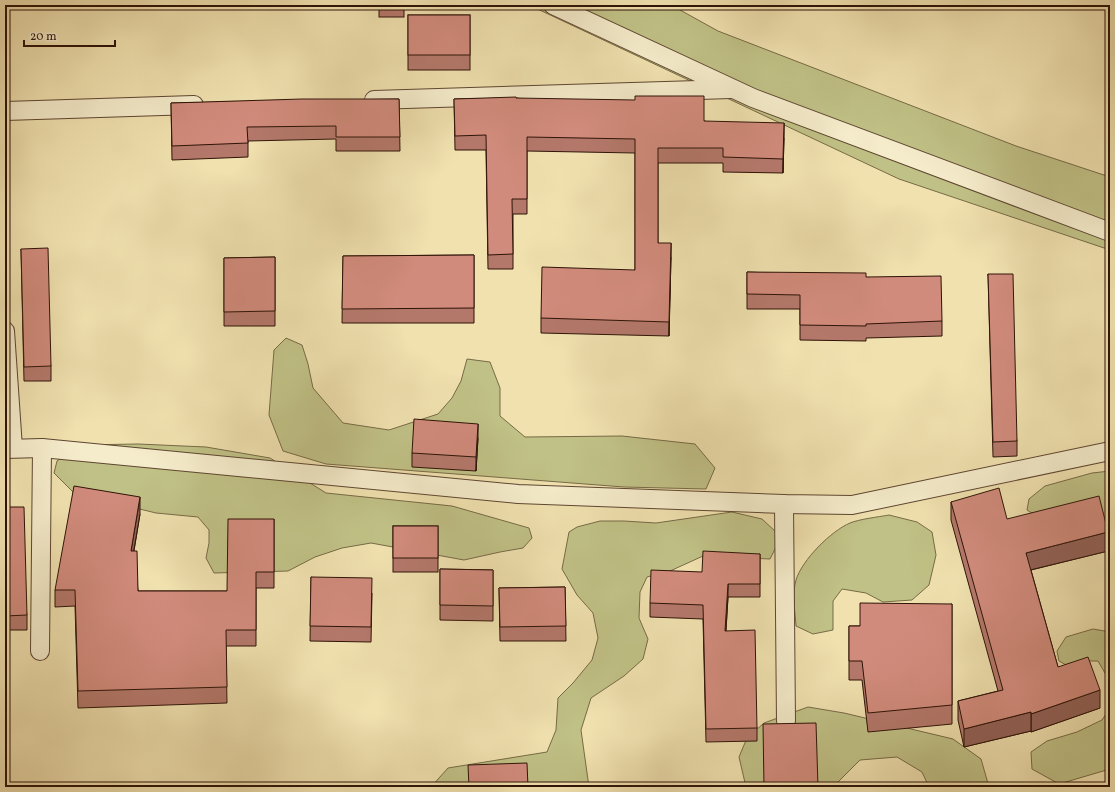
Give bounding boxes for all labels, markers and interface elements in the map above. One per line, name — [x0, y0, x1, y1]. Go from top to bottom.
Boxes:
scale bar — [24, 22, 115, 48]
text: 20 m — [30, 29, 57, 45]

